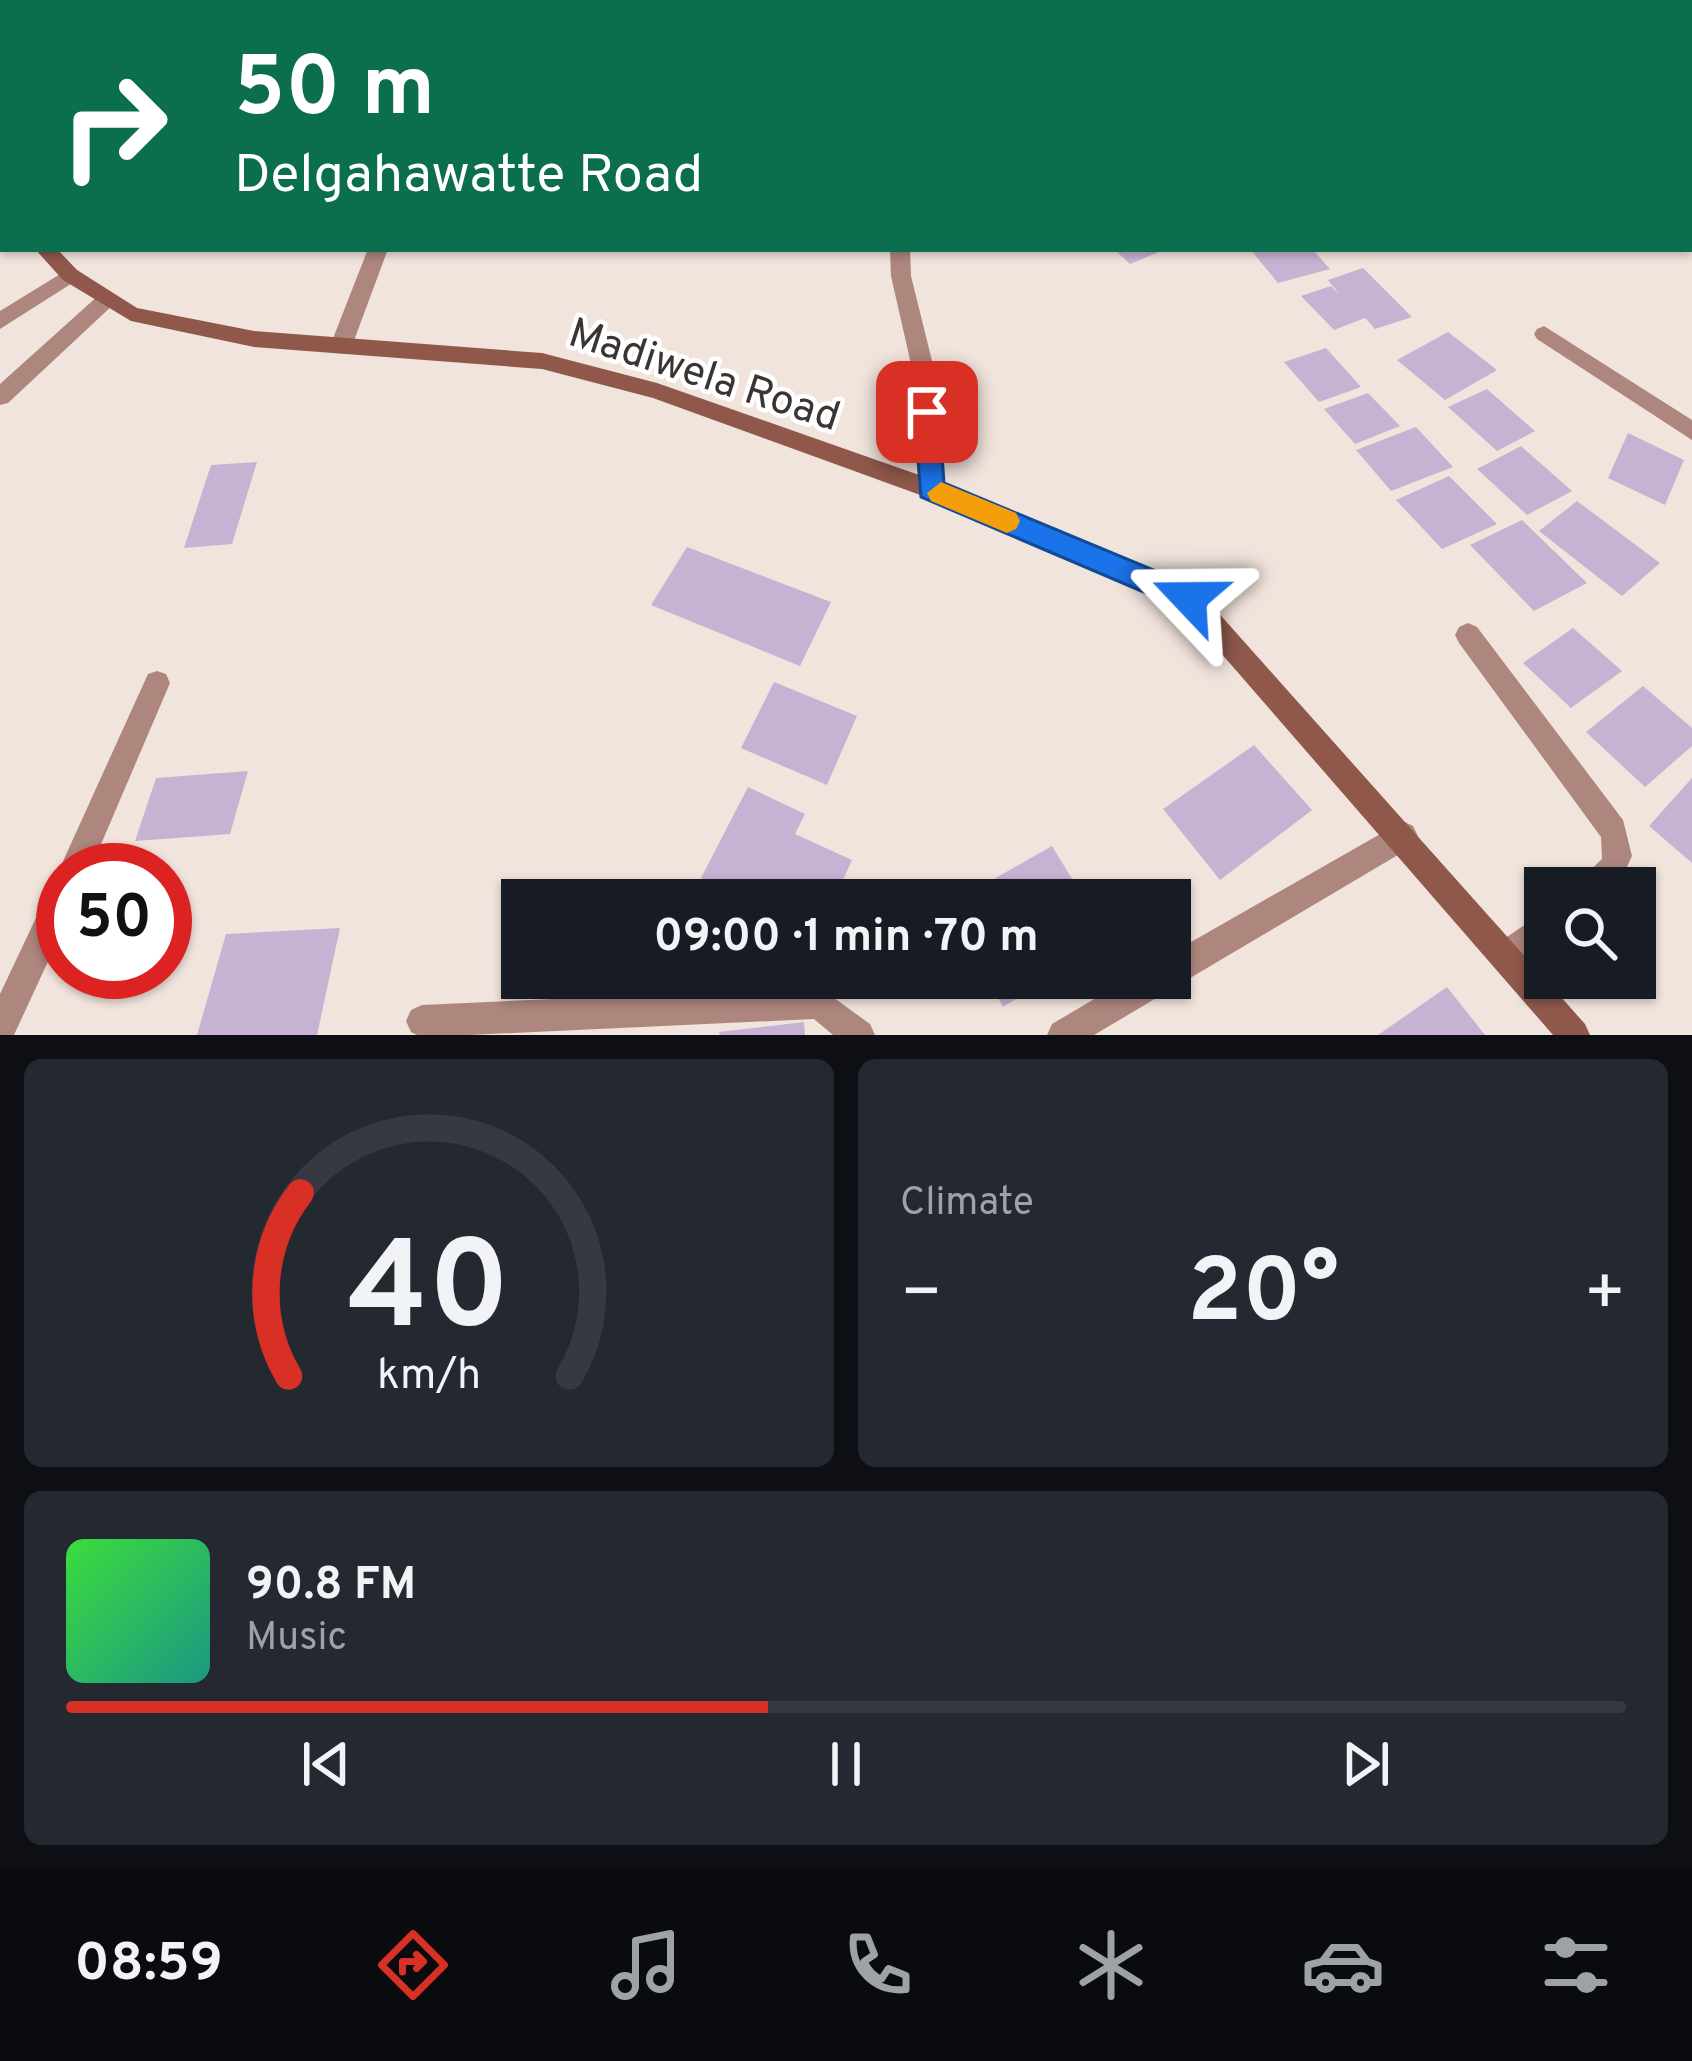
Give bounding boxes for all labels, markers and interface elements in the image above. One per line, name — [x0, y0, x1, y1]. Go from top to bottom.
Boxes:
text: 50 m — [234, 39, 435, 145]
icon: right — [36, 48, 192, 204]
text: Delgahawatte Road — [234, 143, 703, 212]
street label: Madiwela Road — [561, 309, 846, 446]
pin — [876, 361, 978, 463]
icon: arrive — [894, 379, 960, 445]
position arrow — [1126, 535, 1252, 661]
speed limit sign: 50 — [36, 843, 192, 999]
map controls — [1524, 867, 1656, 999]
button: search — [1524, 867, 1656, 999]
text: 09:00 · 1 min · 70 m — [653, 910, 1039, 967]
text: Climate — [900, 1180, 1034, 1229]
text: 40 — [348, 1215, 510, 1373]
text: 20° — [1187, 1240, 1339, 1353]
text: − — [900, 1255, 943, 1338]
text: + — [1583, 1255, 1626, 1338]
text: km/h — [377, 1350, 481, 1404]
text: 90.8 FM — [246, 1558, 416, 1615]
text: Music — [246, 1615, 347, 1664]
icon: previous — [293, 1731, 359, 1797]
icon: pause — [813, 1731, 879, 1797]
icon: next — [1333, 1731, 1399, 1797]
icon: directions — [371, 1923, 455, 2007]
icon: music — [604, 1923, 688, 2007]
icon: phone — [836, 1923, 920, 2007]
icon: climate — [1069, 1923, 1153, 2007]
icon: car — [1301, 1923, 1385, 2007]
icon: filters — [1534, 1923, 1618, 2007]
text: 08:59 — [74, 1931, 223, 2000]

